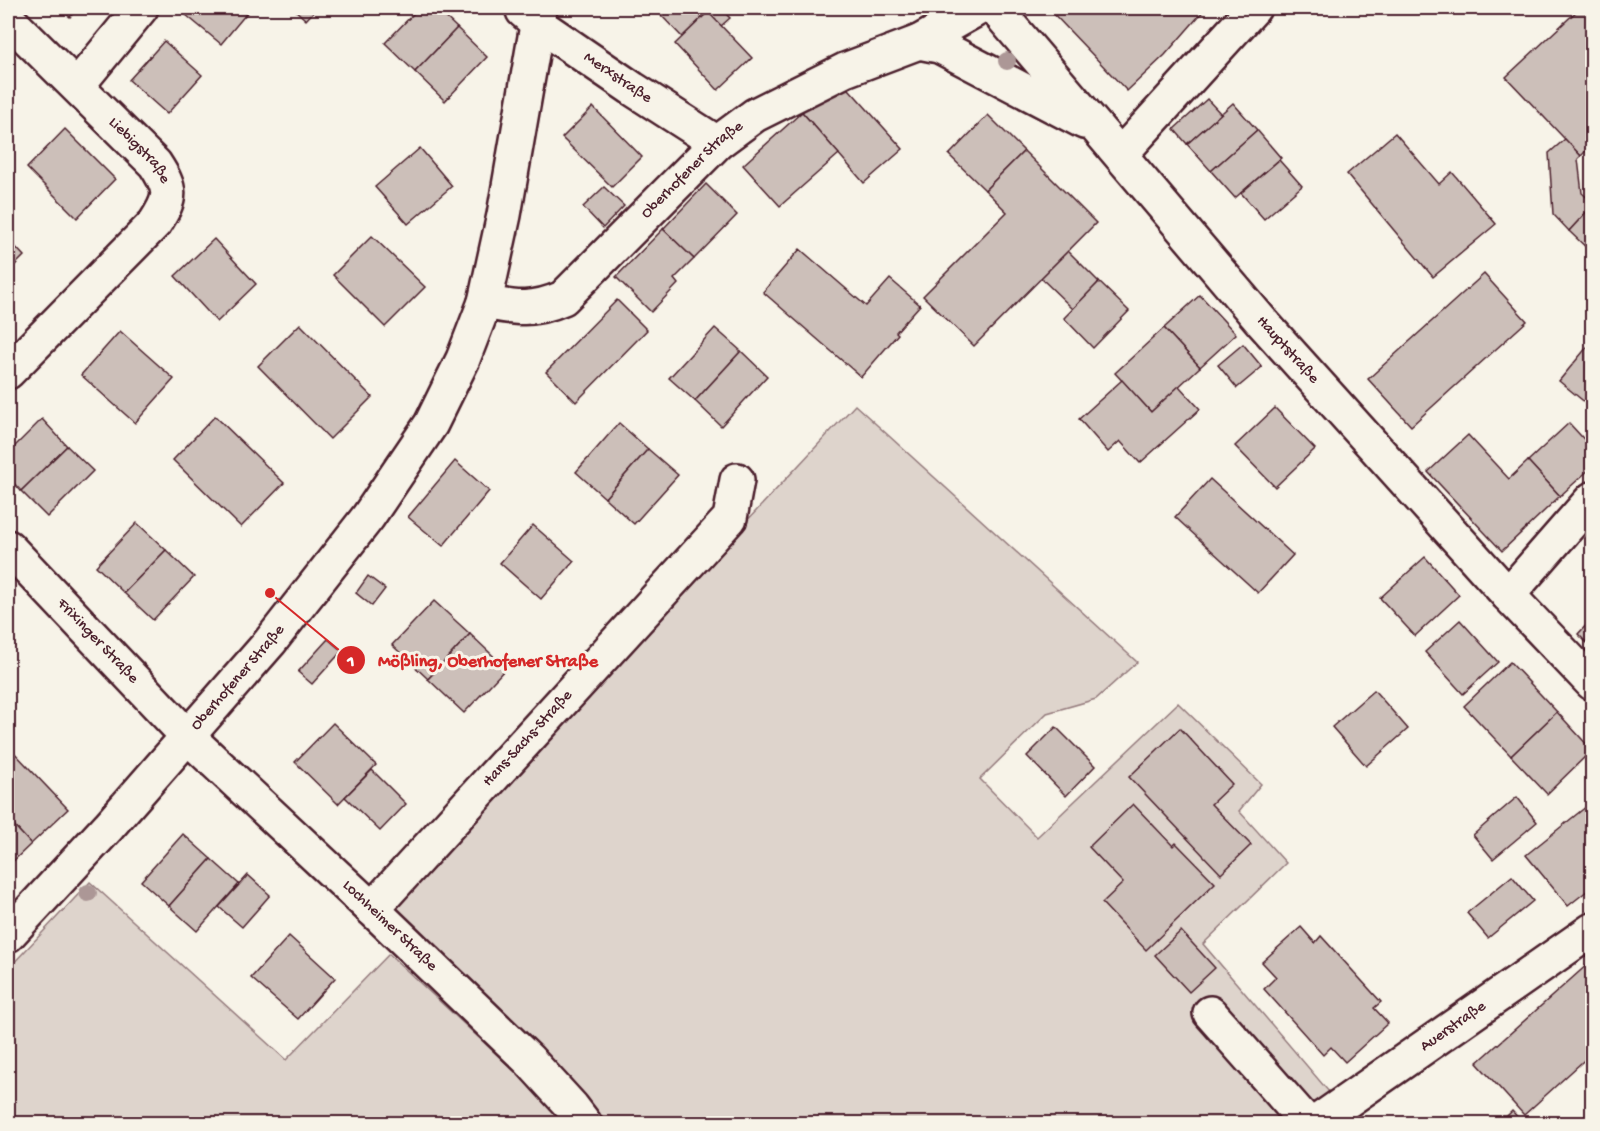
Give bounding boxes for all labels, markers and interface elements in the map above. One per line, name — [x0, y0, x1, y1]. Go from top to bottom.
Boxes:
street label: Merxstraße — [580, 48, 656, 108]
street label: Liebigstraße — [104, 113, 174, 187]
street label: Oberhofener Straße — [637, 117, 748, 223]
street label: Hauptstraße — [1252, 312, 1323, 389]
street label: Frixinger Straße — [52, 594, 143, 688]
street label: Oberhofener Straße — [187, 621, 290, 735]
callout: Mößling, Oberhofener Straße — [336, 642, 610, 678]
text: 1 — [346, 652, 355, 673]
text: Mößling, Oberhofener Straße — [378, 652, 599, 673]
street label: Hans-Sachs-Straße — [479, 686, 577, 791]
street label: Lochheimer Straße — [338, 876, 441, 976]
street label: Auerstraße — [1417, 997, 1491, 1056]

